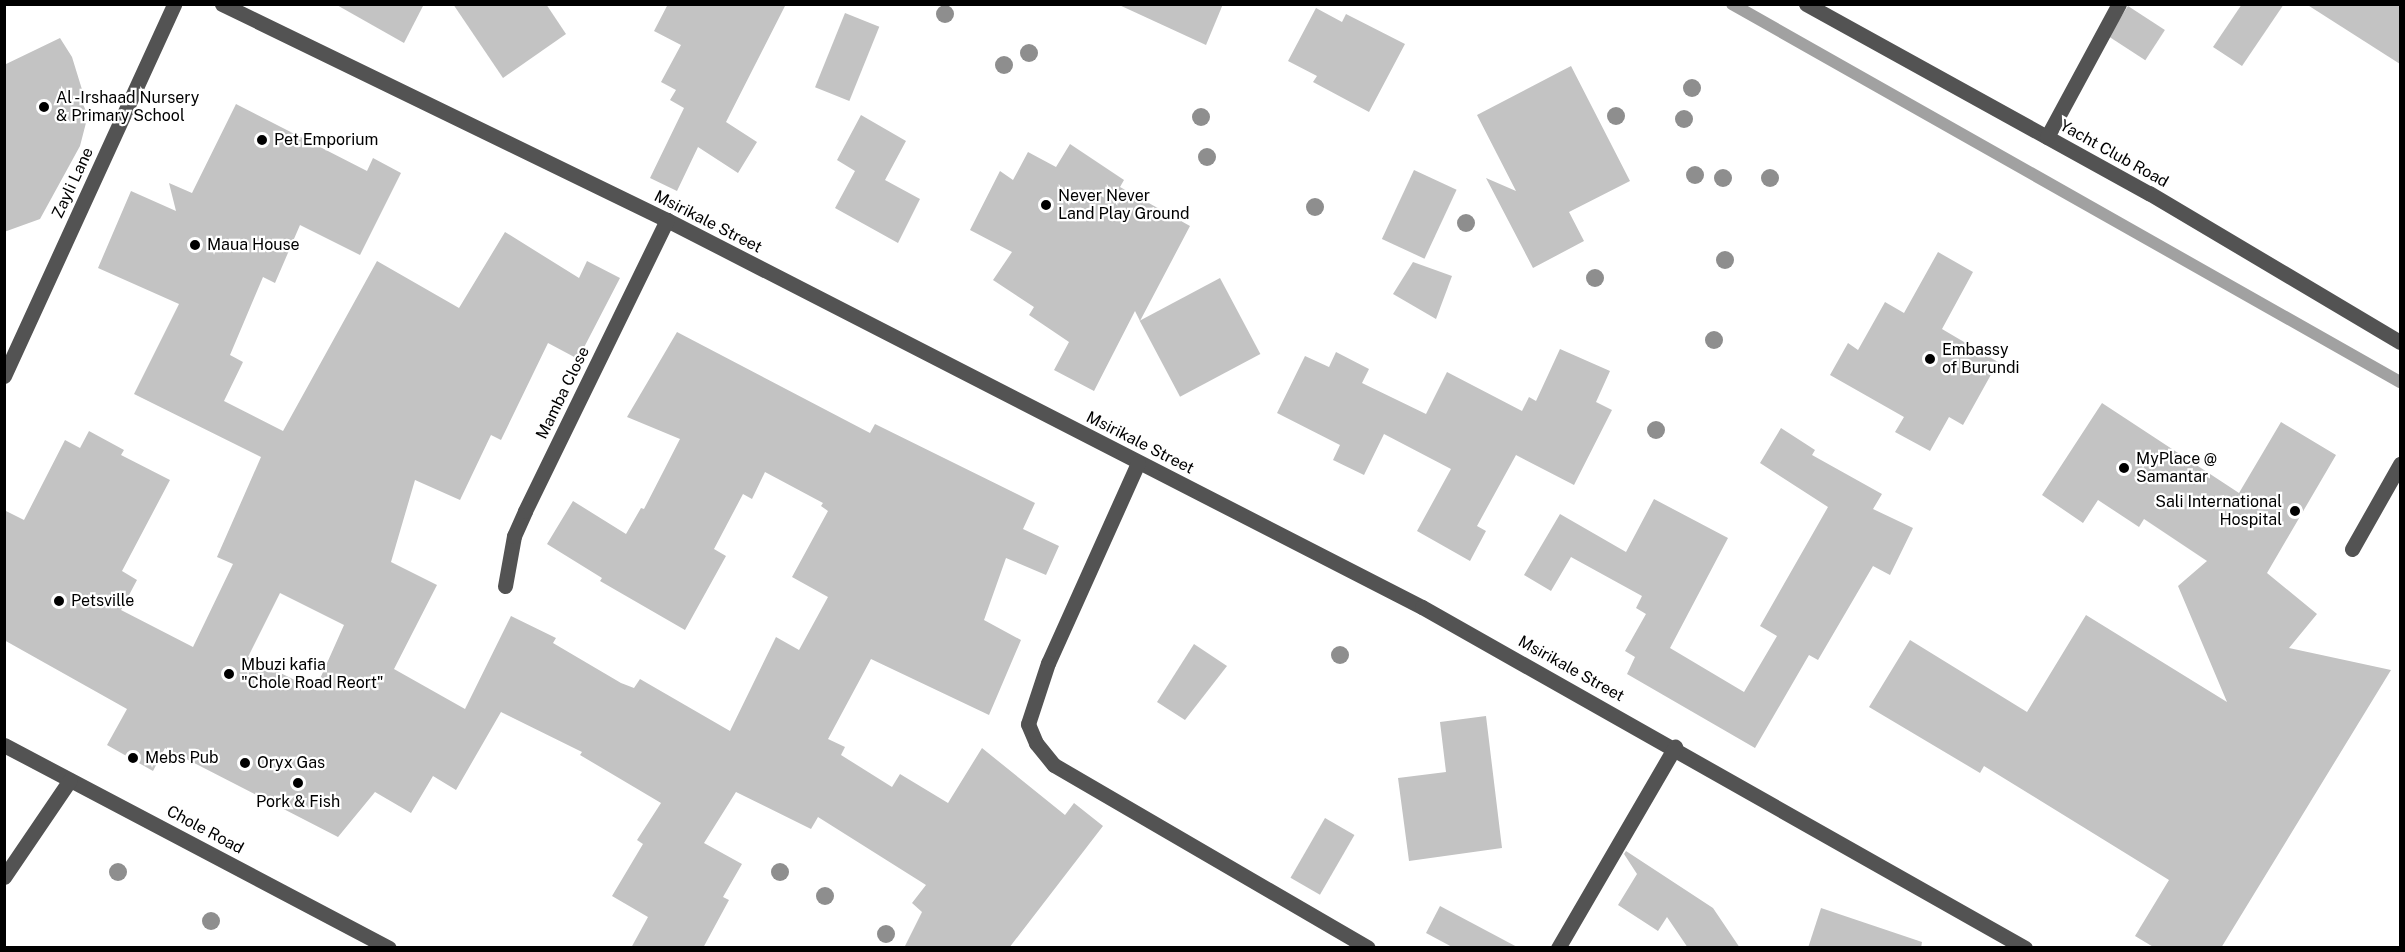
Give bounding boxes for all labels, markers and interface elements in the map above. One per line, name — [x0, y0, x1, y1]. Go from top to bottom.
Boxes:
place label: Al -Irshaad Nursery & Primary School — [56, 88, 201, 126]
marker: Al -Irshaad Nursery & Primary School — [37, 100, 51, 114]
street label: Yacht Club Road — [2056, 116, 2172, 192]
place label: Pet Emporium — [274, 130, 378, 150]
marker: Pet Emporium — [255, 133, 269, 147]
street label: Zayli Lane — [48, 144, 98, 222]
place label: Never Never Land Play Ground — [1058, 186, 1190, 224]
street label: Msirikale Street — [651, 187, 765, 257]
marker: Never Never Land Play Ground — [1039, 198, 1053, 212]
place label: Maua House — [207, 235, 300, 255]
marker: Maua House — [188, 238, 202, 252]
place label: Embassy of Burundi — [1942, 340, 2020, 378]
street label: Mamba Close — [532, 344, 594, 442]
marker: Embassy of Burundi — [1923, 352, 1937, 366]
street label: Msirikale Street — [1083, 408, 1197, 478]
place label: MyPlace @ Samantar — [2136, 449, 2217, 487]
marker: MyPlace @ Samantar — [2117, 461, 2131, 475]
place label: Sali International Hospital — [2155, 492, 2282, 530]
marker: Sali International Hospital — [2286, 502, 2304, 520]
place label: Petsville — [71, 591, 134, 611]
marker: Petsville — [52, 594, 66, 608]
street label: Msirikale Street — [1515, 632, 1627, 706]
place label: Mbuzi kafia "Chole Road Reort" — [241, 655, 384, 693]
marker: Mbuzi kafia "Chole Road Reort" — [222, 667, 236, 681]
place label: Mebs Pub — [145, 748, 219, 768]
marker: Mebs Pub — [126, 751, 140, 765]
place label: Oryx Gas — [257, 753, 325, 773]
marker: Oryx Gas — [238, 756, 252, 770]
marker: Pork & Fish — [291, 776, 305, 790]
place label: Pork & Fish — [256, 792, 340, 812]
street label: Chole Road — [163, 802, 247, 858]

